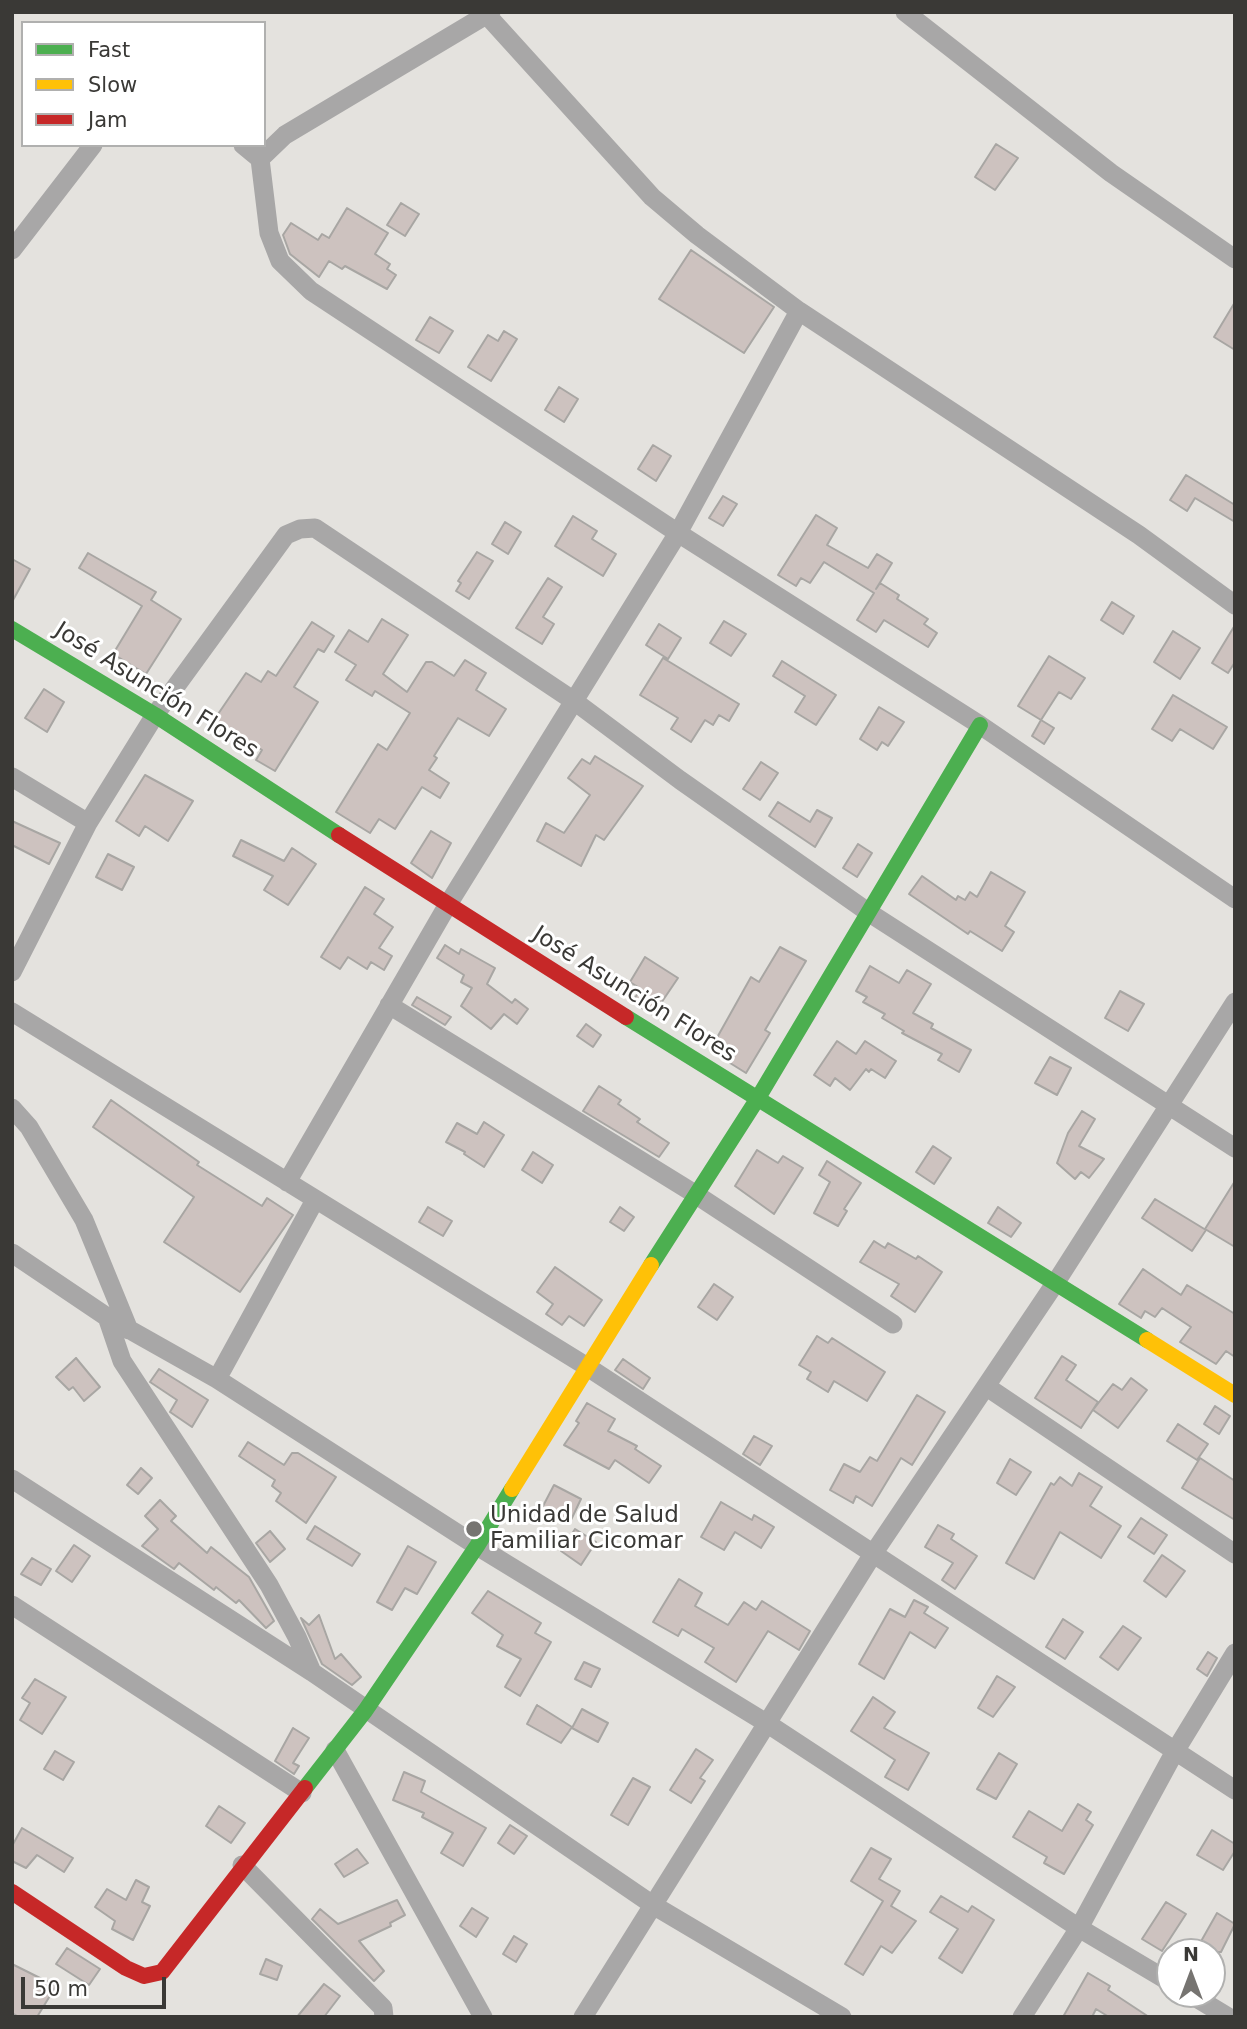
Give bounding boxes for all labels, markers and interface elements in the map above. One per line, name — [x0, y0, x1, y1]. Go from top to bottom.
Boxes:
legend — [21, 21, 266, 147]
text: Fast — [88, 38, 130, 62]
text: Slow — [88, 73, 137, 97]
text: Jam — [88, 108, 128, 132]
street label: José Asunción Flores — [49, 617, 263, 765]
street label: José Asunción Flores — [527, 921, 741, 1069]
place label: Unidad de Salud Familiar Cicomar — [490, 1502, 683, 1556]
marker: Unidad de Salud Familiar Cicomar — [464, 1519, 484, 1539]
north arrow — [1156, 1938, 1226, 2008]
text: N — [1183, 1943, 1199, 1965]
scale bar — [24, 1962, 170, 2006]
text: 50 m — [34, 1977, 88, 2001]

